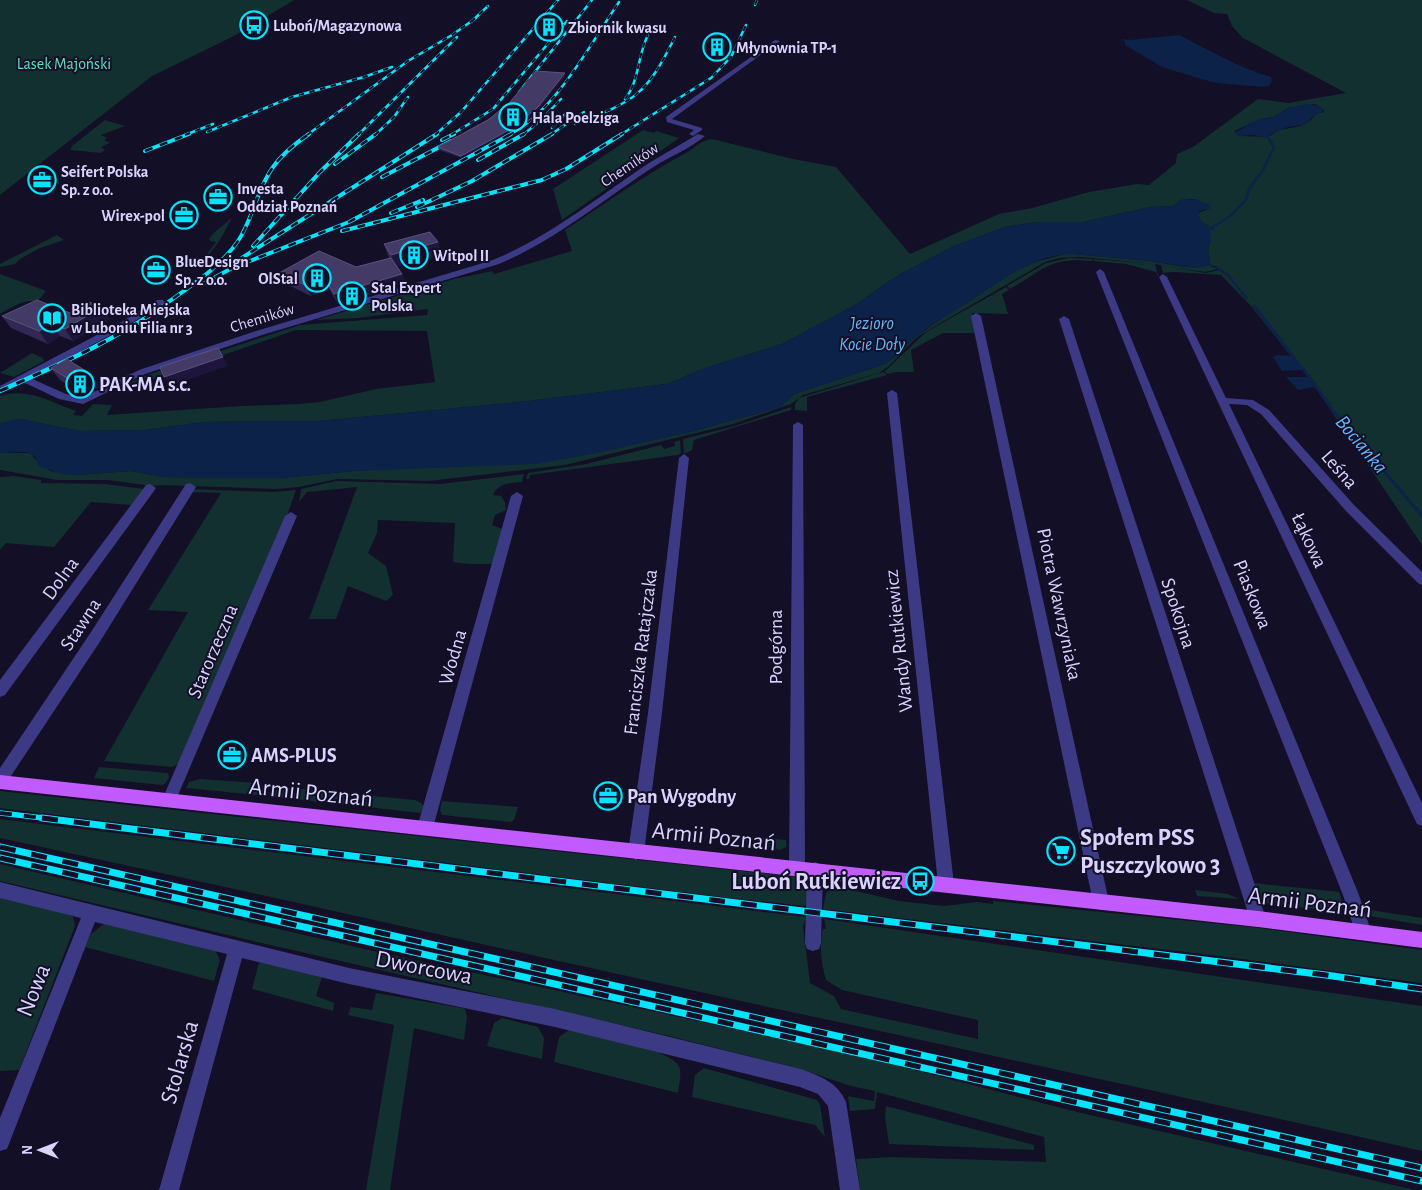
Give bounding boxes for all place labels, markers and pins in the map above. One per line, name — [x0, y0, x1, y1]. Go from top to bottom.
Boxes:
bus stop icon: Luboń/Magazynowa — [239, 10, 269, 40]
building icon: Zbiornik kwasu — [534, 12, 564, 42]
place label: Luboń/Magazynowa — [273, 18, 402, 35]
place label: Zbiornik kwasu — [568, 20, 667, 36]
building icon: Młynownia TP-1 — [702, 32, 732, 62]
place label: Młynownia TP-1 — [736, 40, 837, 57]
building icon: Hala Poelziga — [498, 102, 528, 132]
place label: Hala Poelziga — [532, 110, 620, 126]
place label: Seifert Polska Sp. z o.o. — [61, 164, 149, 198]
office icon: Seifert Polska Sp. z o.o. — [27, 165, 57, 195]
place label: Investa Oddział Poznań — [237, 181, 337, 215]
office icon: Investa Oddział Poznań — [203, 182, 233, 212]
office icon: Wirex-pol — [169, 200, 199, 230]
place label: Wirex-pol — [101, 208, 165, 224]
building icon: Witpol II — [399, 240, 429, 270]
place label: Witpol II — [433, 248, 489, 264]
place label: BlueDesign Sp. z o.o. — [175, 254, 249, 288]
office icon: BlueDesign Sp. z o.o. — [141, 255, 171, 285]
building icon: OlStal — [302, 263, 332, 293]
place label: OlStal — [258, 271, 298, 287]
place label: Stal Expert Polska — [371, 280, 442, 314]
building icon: Stal Expert Polska — [337, 281, 367, 311]
place label: Biblioteka Miejska w Luboniu Filia nr 3 — [71, 302, 193, 336]
library icon: Biblioteka Miejska w Luboniu Filia nr 3 — [37, 303, 67, 333]
building icon: PAK-MA s.c. — [65, 369, 95, 399]
place label: PAK-MA s.c. — [99, 375, 191, 395]
office icon: AMS-PLUS — [217, 740, 247, 770]
place label: AMS-PLUS — [251, 746, 337, 766]
office icon: Pan Wygodny — [593, 781, 623, 811]
place label: Pan Wygodny — [627, 787, 736, 807]
place label: Społem PSS Puszczykowo 3 — [1080, 826, 1220, 878]
supermarket icon: Społem PSS Puszczykowo 3 — [1046, 836, 1076, 866]
bus stop icon: Luboń Rutkiewicz — [905, 866, 935, 896]
place label: Luboń Rutkiewicz — [731, 870, 901, 894]

